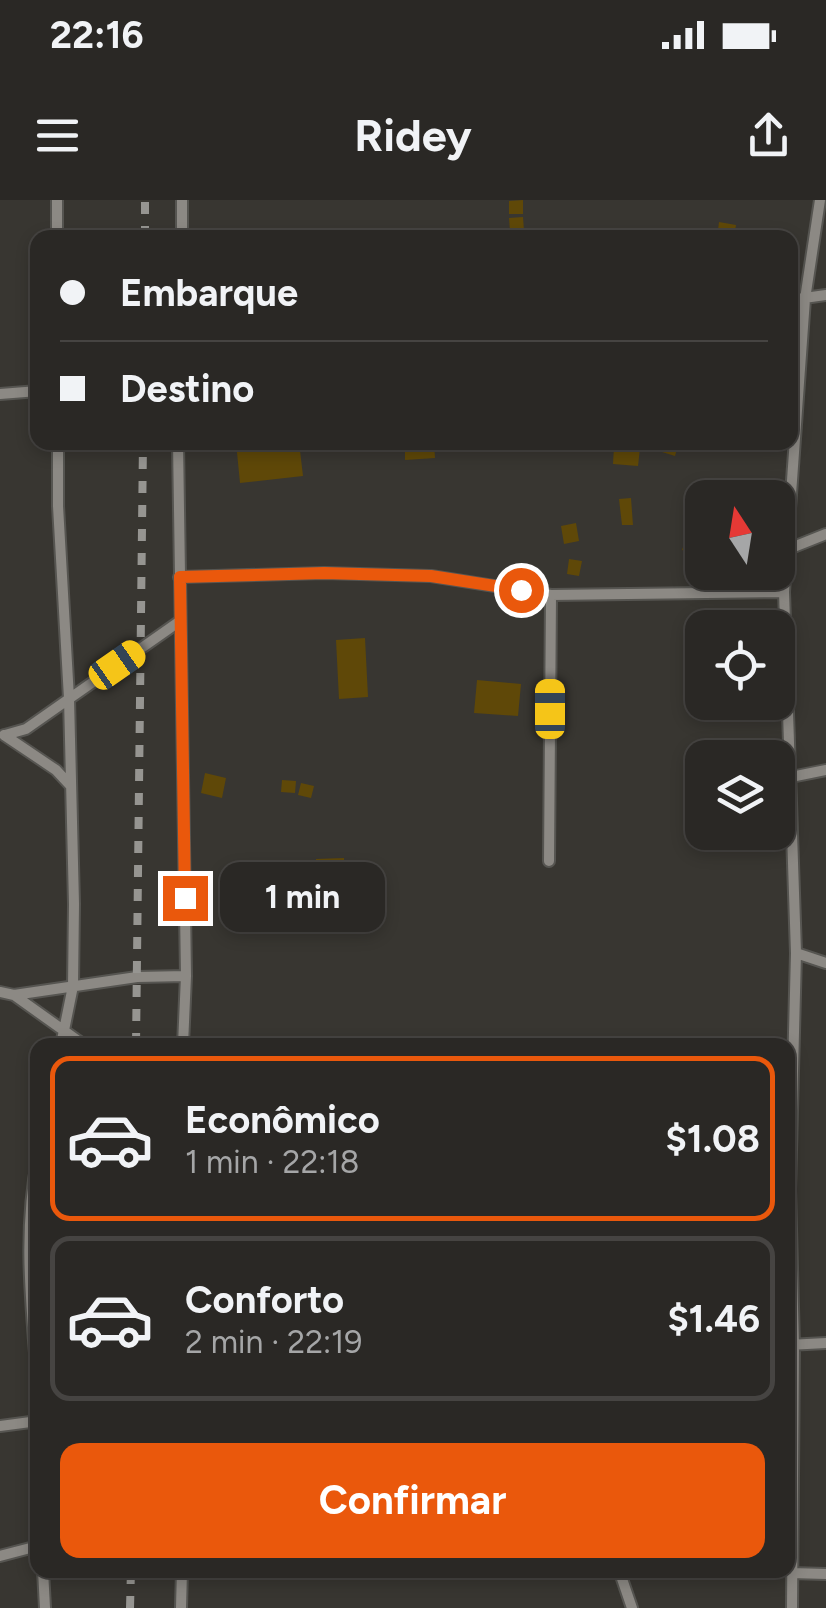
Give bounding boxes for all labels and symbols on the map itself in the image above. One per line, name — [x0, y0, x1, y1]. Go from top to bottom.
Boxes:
north arrow — [685, 480, 795, 590]
route start — [499, 568, 544, 613]
car — [84, 636, 150, 694]
car — [535, 679, 565, 739]
callout: 1 min — [220, 863, 385, 933]
route end — [163, 876, 208, 921]

